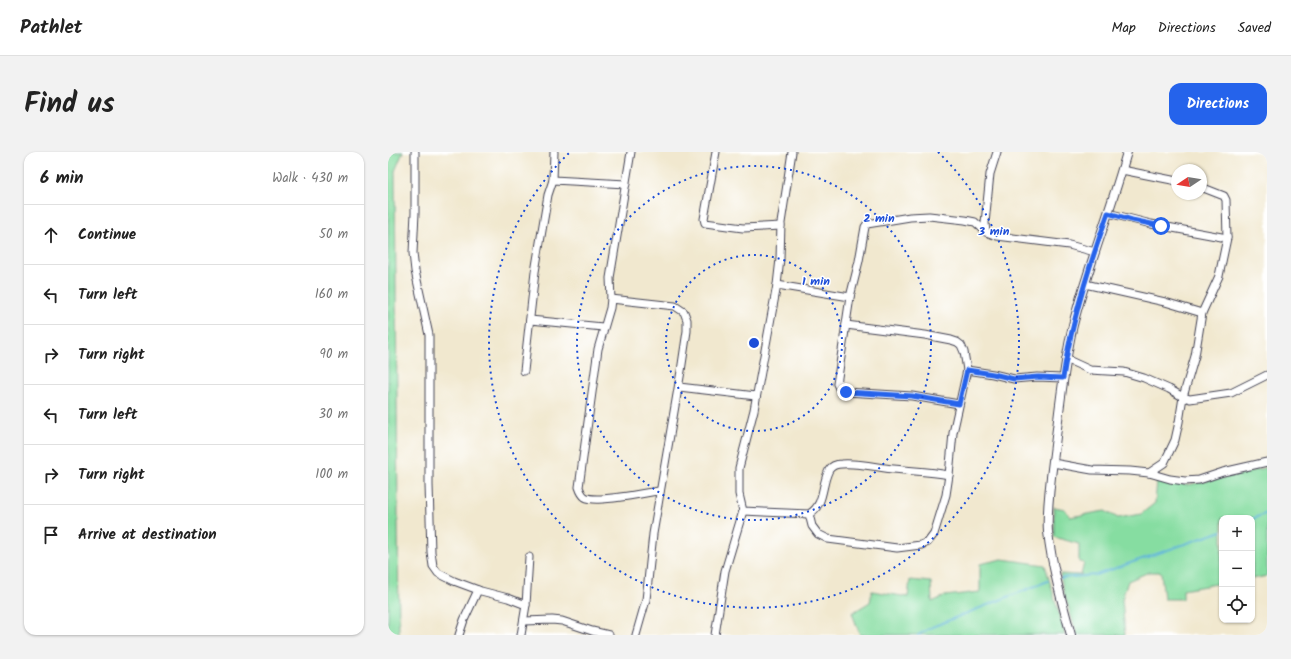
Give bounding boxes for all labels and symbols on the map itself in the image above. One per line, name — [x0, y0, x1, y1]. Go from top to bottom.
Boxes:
north arrow — [1171, 164, 1207, 200]
text: 2 min — [863, 209, 895, 228]
route start — [1152, 217, 1170, 235]
text: 3 min — [978, 222, 1010, 241]
text: 1 min — [802, 272, 830, 291]
centre of rings — [747, 336, 761, 350]
route end — [837, 383, 855, 401]

